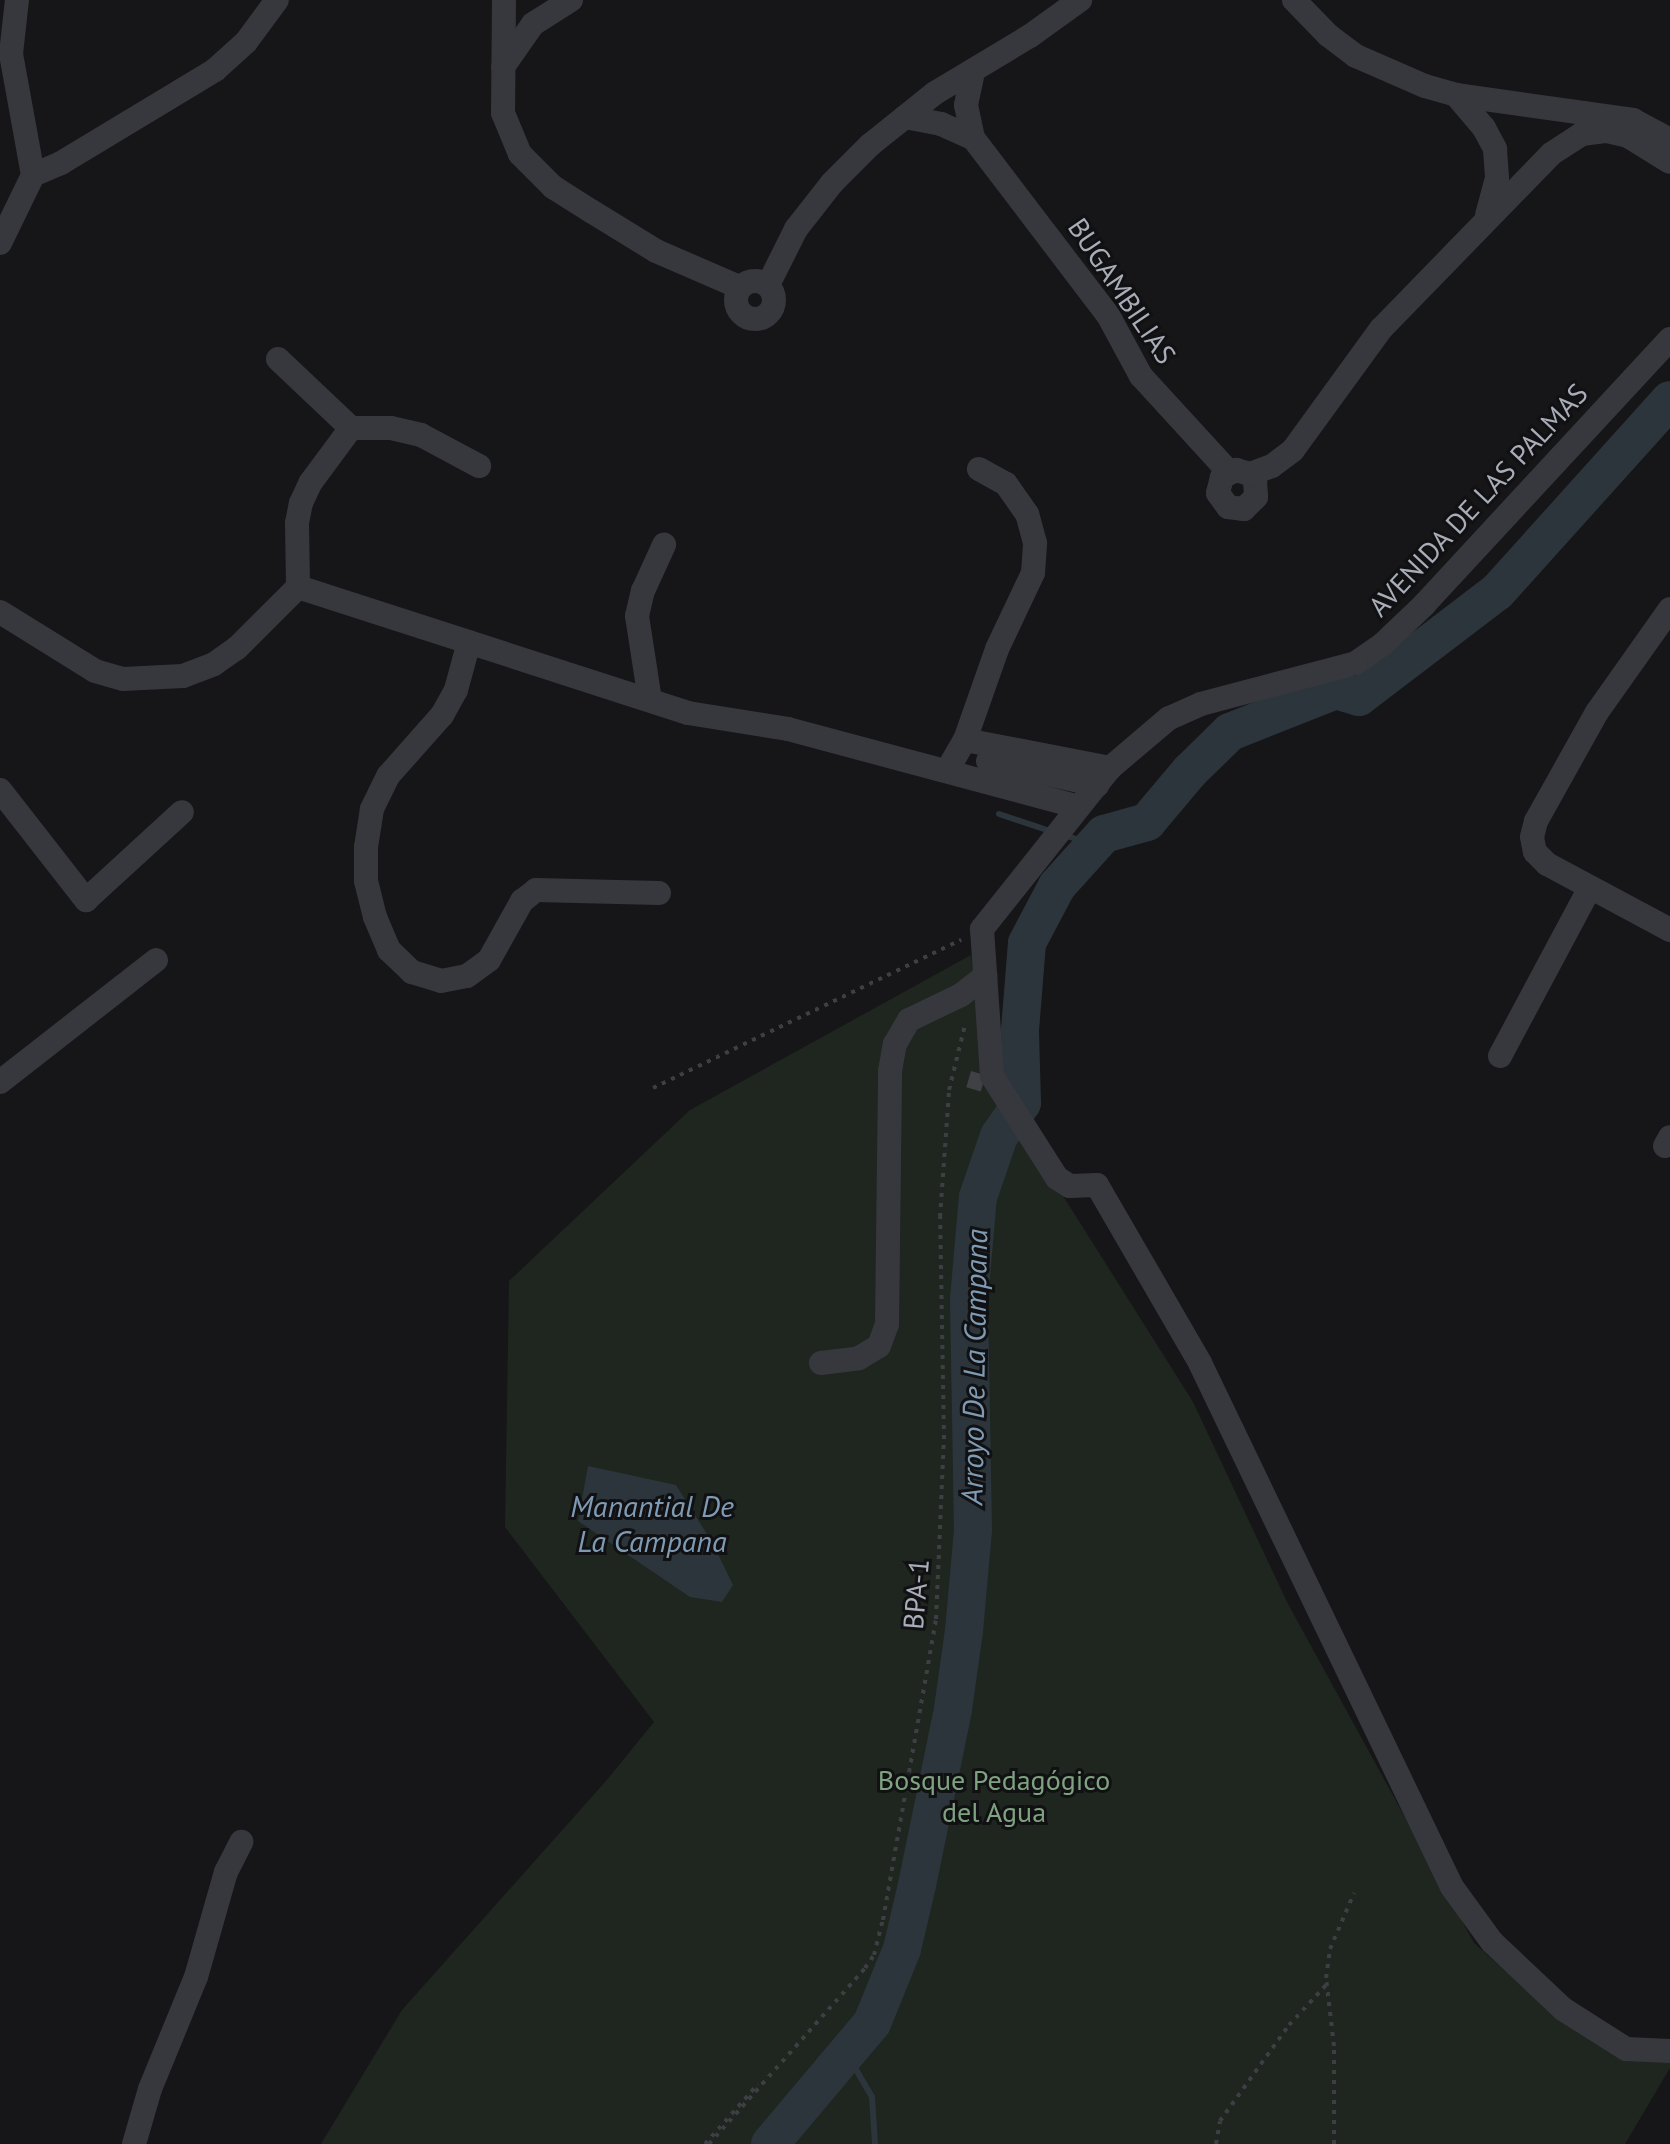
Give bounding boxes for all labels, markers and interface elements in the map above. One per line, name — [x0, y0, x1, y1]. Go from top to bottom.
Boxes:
street label: BUGAMBILIAS — [1061, 212, 1183, 370]
street label: AVENIDA DE LAS PALMAS — [1361, 376, 1595, 624]
water label: Arroyo De La Campana — [954, 1229, 994, 1505]
water label: Manantial De La Campana — [570, 1488, 734, 1558]
street label: BPA-1 — [896, 1557, 936, 1631]
park label: Bosque Pedagógico del Agua — [878, 1763, 1110, 1829]

